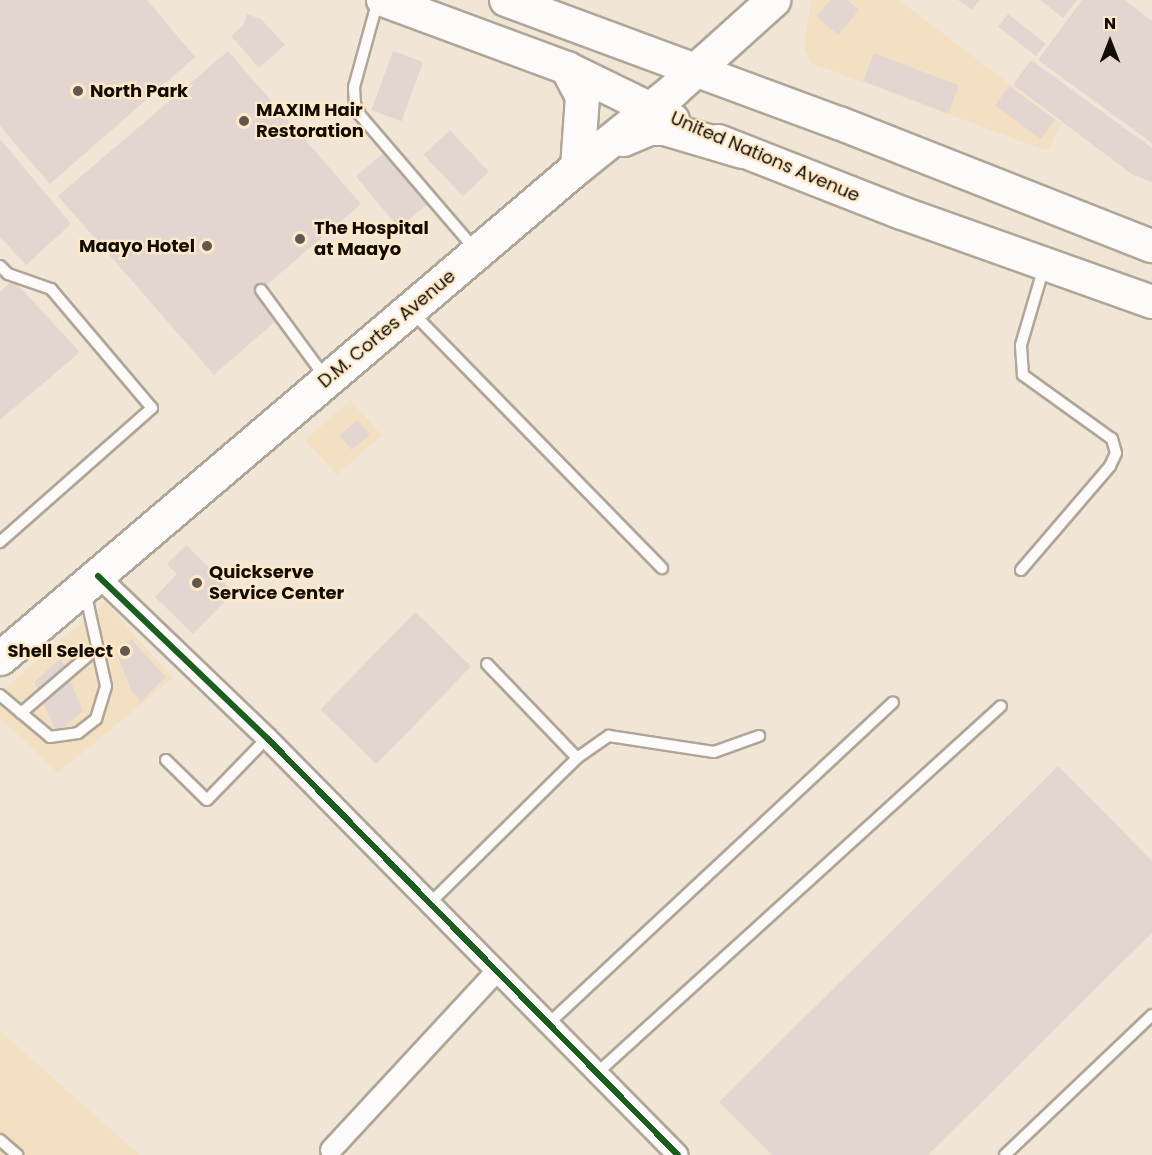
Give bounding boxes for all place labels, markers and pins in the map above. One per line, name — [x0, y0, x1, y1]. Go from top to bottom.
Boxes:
place label: North Park — [90, 80, 188, 102]
marker: North Park — [71, 84, 85, 98]
place label: MAXIM Hair Restoration — [256, 100, 364, 142]
marker: MAXIM Hair Restoration — [237, 114, 251, 128]
place label: The Hospital at Maayo — [314, 218, 429, 260]
marker: The Hospital at Maayo — [291, 230, 309, 248]
place label: Maayo Hotel — [79, 235, 195, 257]
marker: Maayo Hotel — [200, 239, 214, 253]
place label: Quickserve Service Center — [209, 562, 344, 604]
marker: Quickserve Service Center — [190, 576, 204, 590]
place label: Shell Select — [8, 640, 113, 662]
marker: Shell Select — [118, 644, 132, 658]

